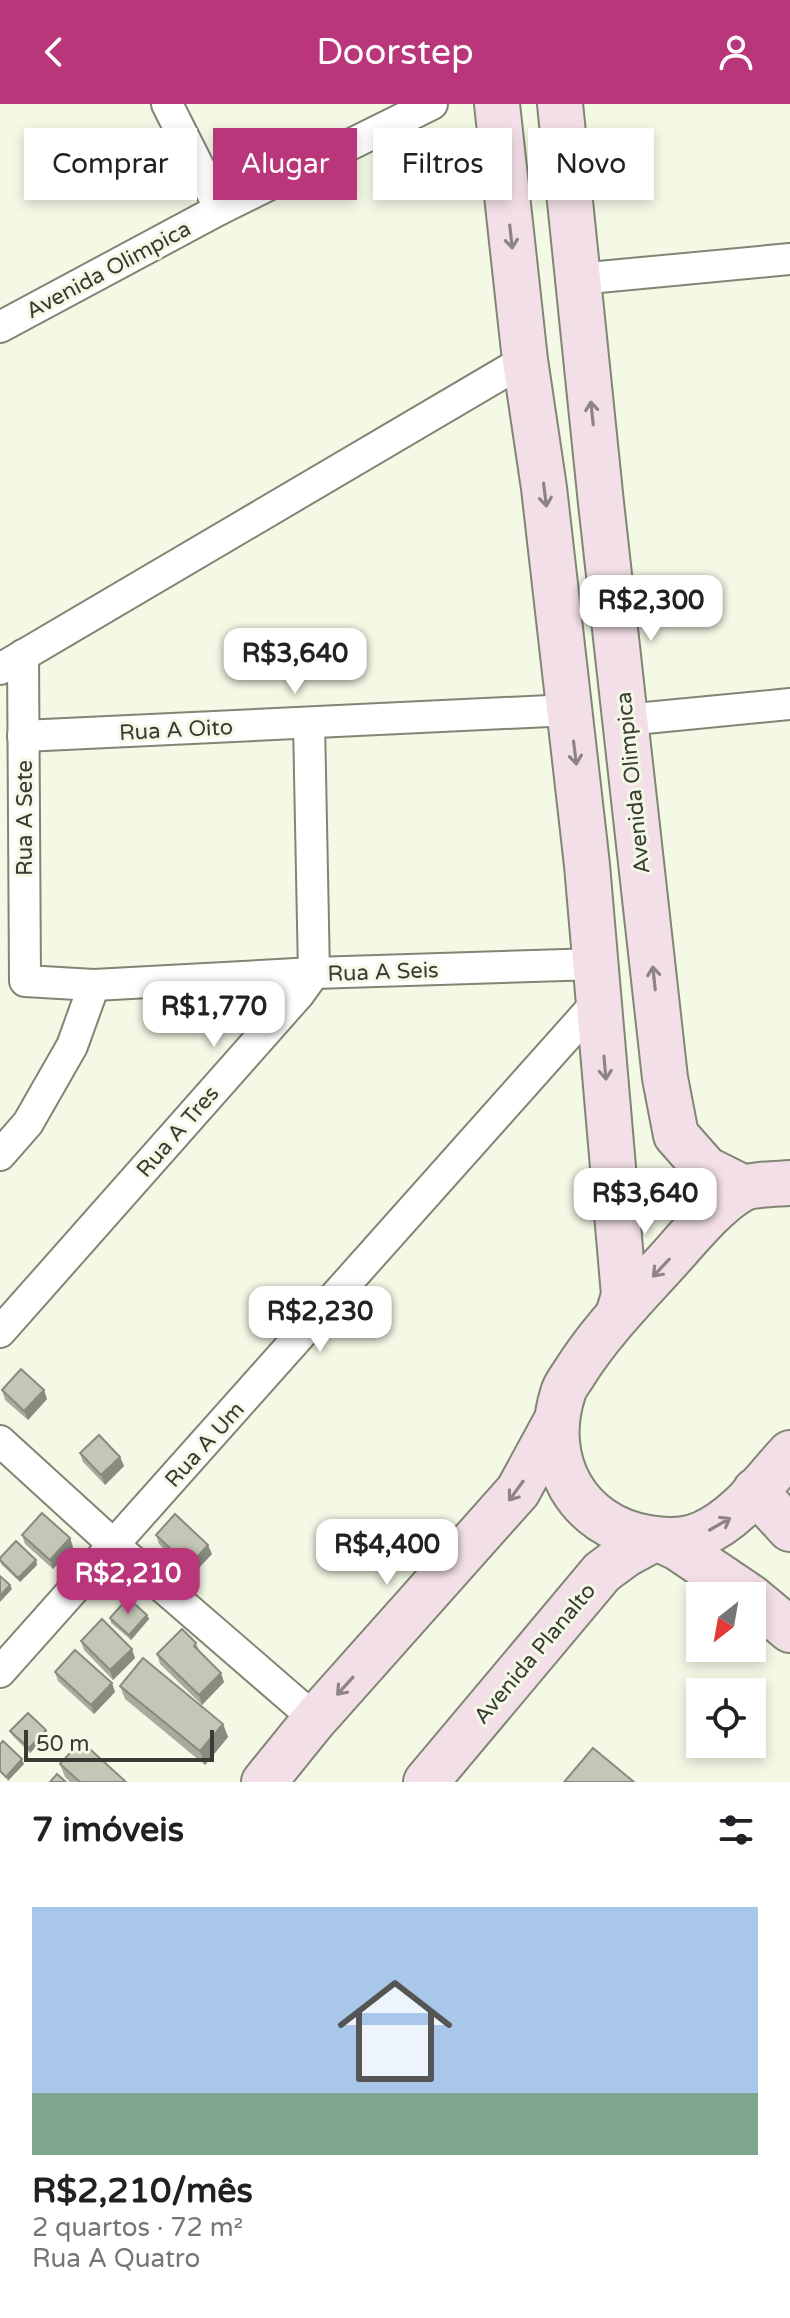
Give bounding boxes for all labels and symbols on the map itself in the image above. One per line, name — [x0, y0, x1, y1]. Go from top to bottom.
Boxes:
street label: Avenida Olimpica — [22, 216, 195, 324]
one-way arrow — [504, 223, 519, 250]
one-way arrow — [584, 400, 599, 427]
one-way arrow — [537, 481, 552, 508]
pin: R$2,300 — [577, 575, 725, 643]
pin: R$3,640 — [221, 628, 369, 696]
street label: Avenida Olimpica — [611, 691, 655, 875]
street label: Rua A Oito — [118, 714, 234, 746]
one-way arrow — [567, 739, 582, 766]
street label: Rua A Sete — [12, 760, 38, 876]
street label: Rua A Seis — [327, 957, 439, 987]
one-way arrow — [646, 965, 661, 992]
pin: R$1,770 — [140, 981, 288, 1049]
one-way arrow — [598, 1054, 613, 1081]
street label: Rua A Tres — [131, 1081, 224, 1183]
pin: R$3,640 — [571, 1168, 719, 1236]
one-way arrow — [652, 1258, 671, 1278]
pin: R$2,230 — [246, 1286, 394, 1354]
street label: Rua A Um — [160, 1397, 250, 1493]
one-way arrow — [508, 1479, 524, 1501]
one-way arrow — [708, 1516, 731, 1532]
pin: R$4,400 — [313, 1519, 461, 1587]
pin: R$2,210 — [54, 1548, 202, 1616]
street label: Avenida Planalto — [468, 1578, 601, 1729]
north arrow — [686, 1582, 766, 1662]
one-way arrow — [336, 1675, 354, 1695]
scale bar — [24, 1726, 214, 1762]

